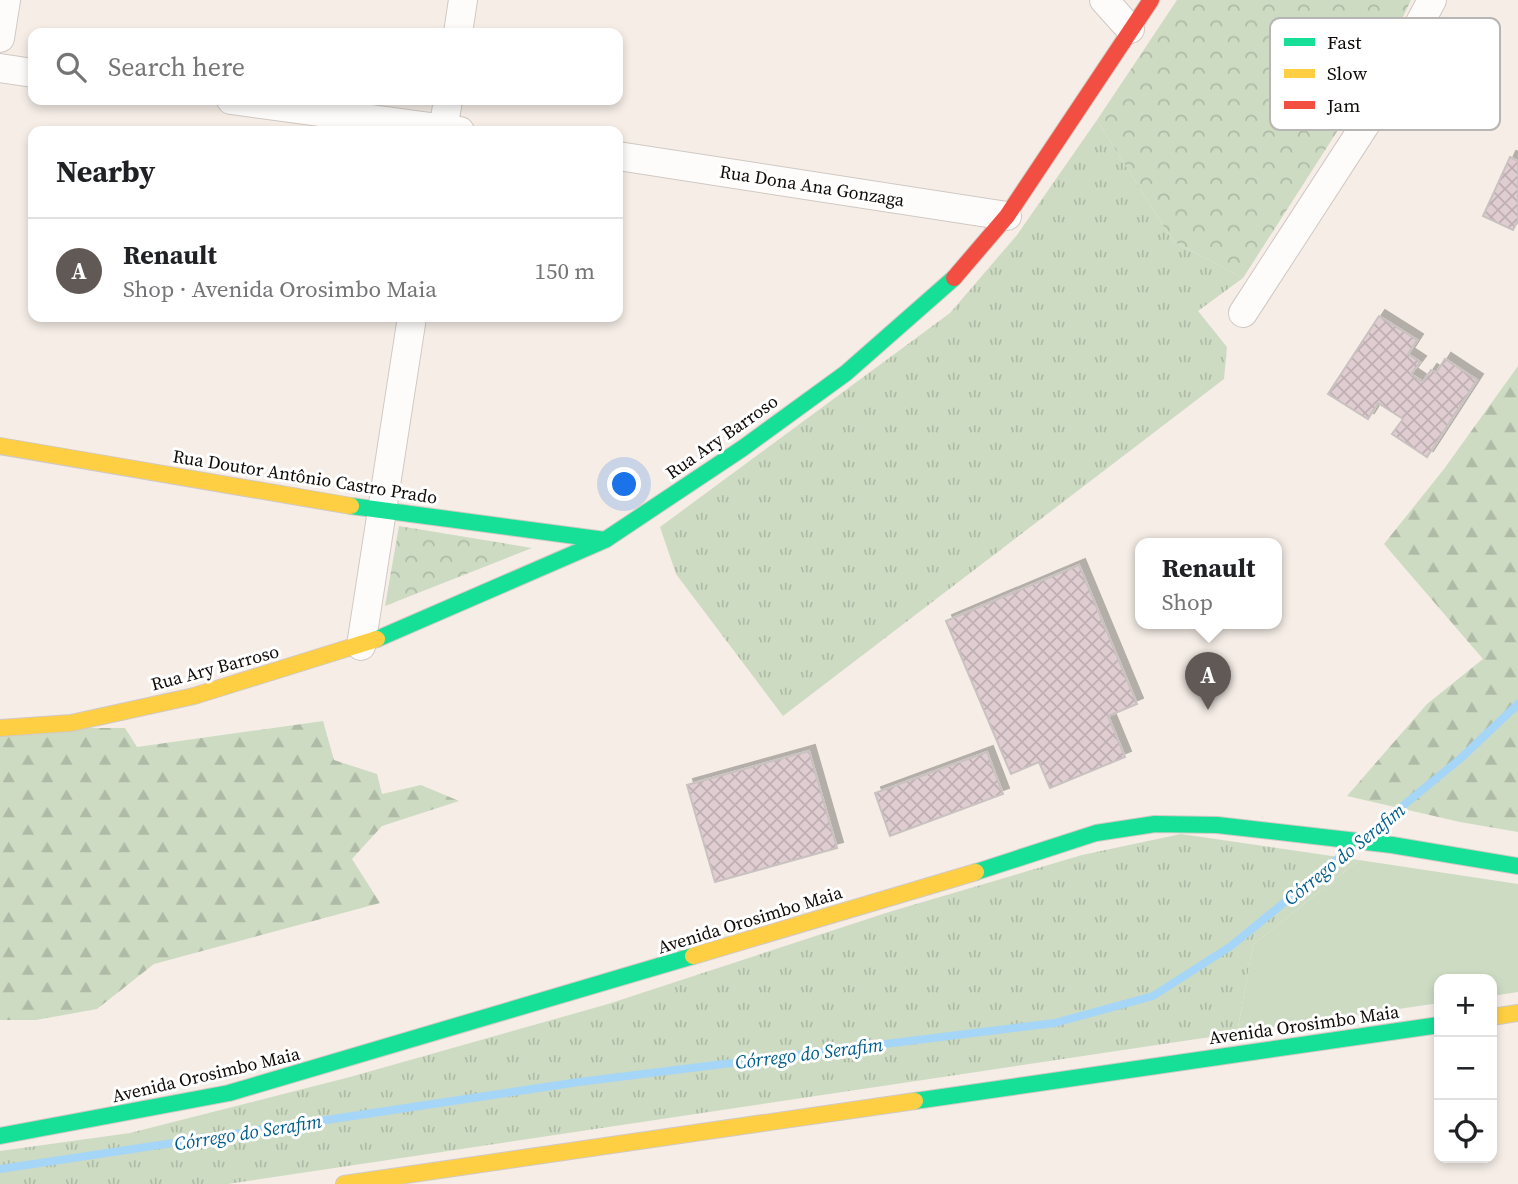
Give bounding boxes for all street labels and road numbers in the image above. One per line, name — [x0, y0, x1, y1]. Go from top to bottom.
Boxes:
street label: Rua Dona Ana Gonzaga — [718, 159, 907, 213]
street label: Rua Ary Barroso — [661, 389, 783, 485]
street label: Rua Doutor Antônio Castro Prado — [171, 443, 439, 510]
street label: Rua Ary Barroso — [148, 638, 282, 697]
street label: Avenida Orosimbo Maia — [654, 879, 846, 960]
street label: Avenida Orosimbo Maia — [1207, 999, 1402, 1050]
street label: Avenida Orosimbo Maia — [110, 1041, 303, 1108]

